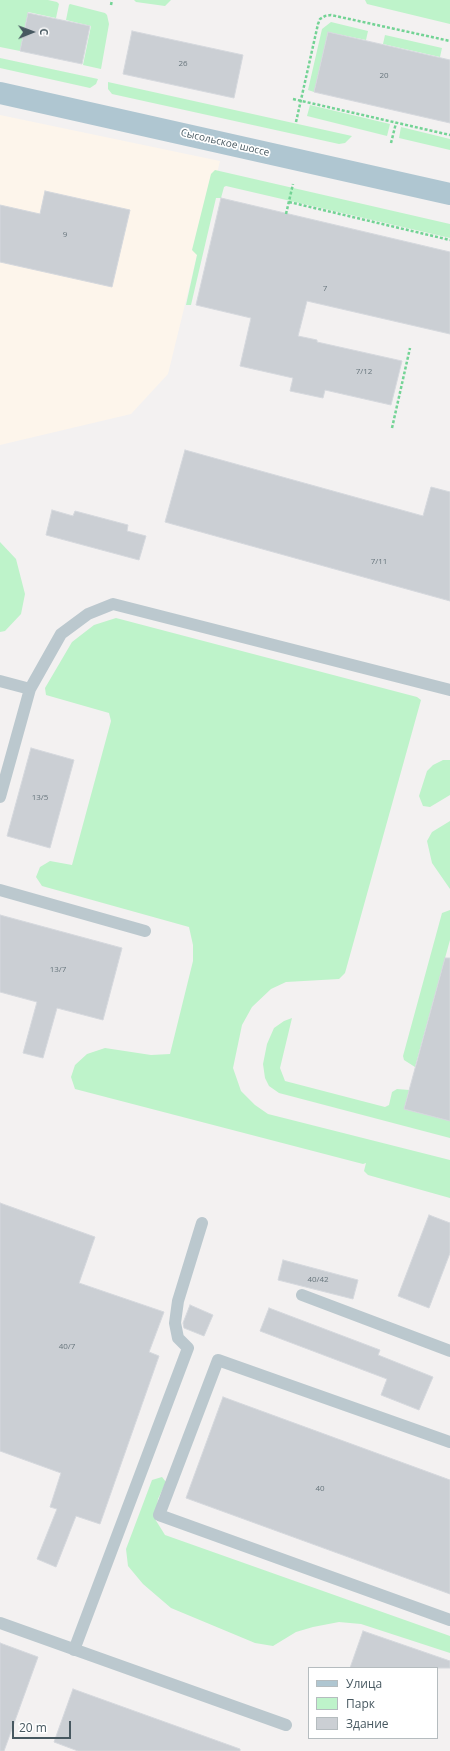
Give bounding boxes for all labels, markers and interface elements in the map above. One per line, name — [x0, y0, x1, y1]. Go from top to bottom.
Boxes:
north arrow — [12, 12, 52, 52]
text: С — [37, 28, 52, 35]
house number: 26 — [178, 59, 188, 69]
house number: 20 — [379, 71, 389, 81]
street label: Сысольское шоссе — [179, 127, 271, 159]
house number: 9 — [63, 230, 67, 240]
house number: 7 — [323, 284, 327, 294]
house number: 7/12 — [356, 367, 372, 377]
house number: 7/11 — [371, 557, 387, 567]
house number: 13/5 — [32, 793, 48, 803]
house number: 13/7 — [50, 965, 66, 975]
house number: 40/42 — [307, 1275, 329, 1285]
house number: 40/7 — [59, 1342, 75, 1352]
house number: 40 — [315, 1484, 325, 1494]
legend — [308, 1667, 438, 1739]
text: Улица — [346, 1675, 382, 1692]
text: Парк — [346, 1695, 375, 1712]
scale bar — [14, 1713, 73, 1739]
text: Здание — [346, 1715, 389, 1732]
text: 20 m — [19, 1719, 47, 1736]

